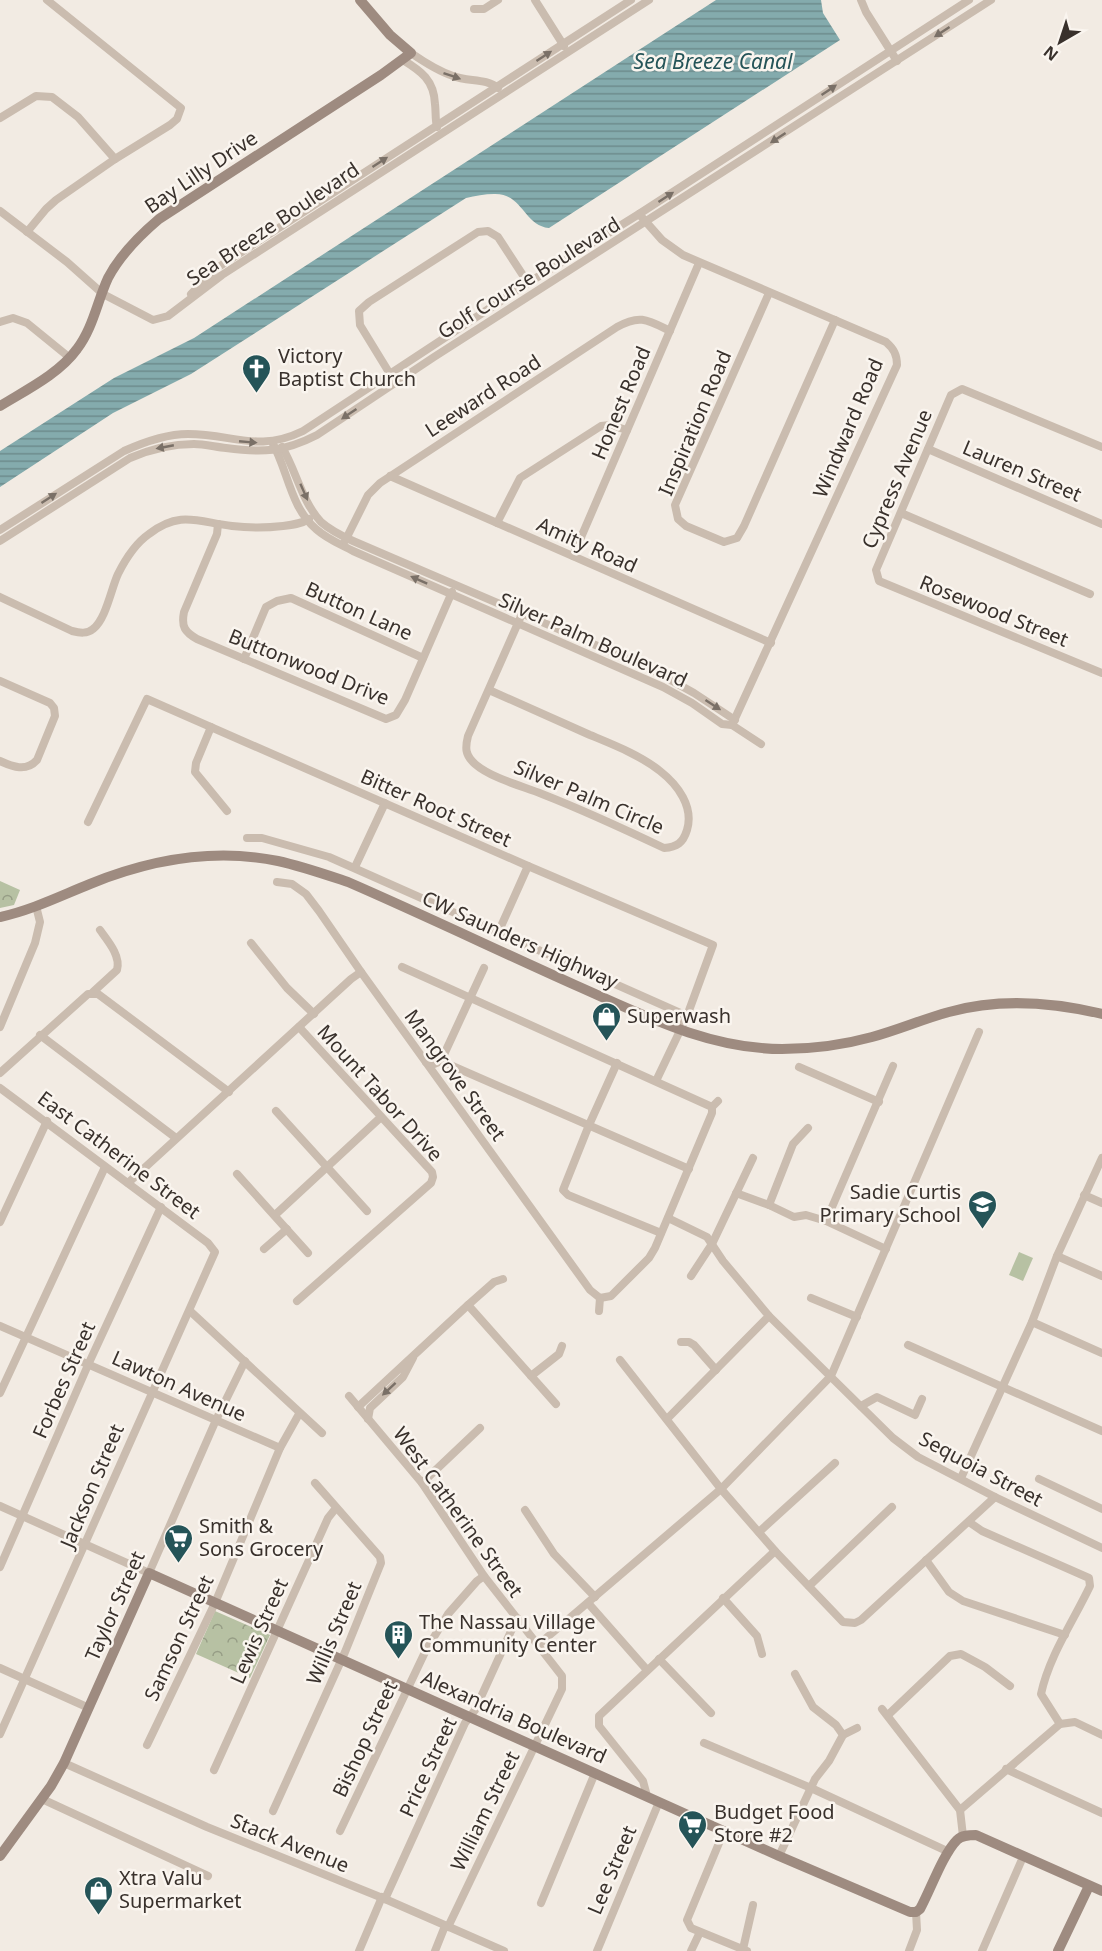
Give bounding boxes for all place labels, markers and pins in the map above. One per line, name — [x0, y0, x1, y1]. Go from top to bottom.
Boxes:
place label: Victory Baptist Church — [278, 342, 416, 392]
church icon: Victory Baptist Church — [241, 352, 273, 394]
shop icon: Superwash — [590, 1000, 622, 1042]
place label: Superwash — [627, 1002, 731, 1029]
place label: Sadie Curtis Primary School — [820, 1178, 961, 1228]
school or university icon: Sadie Curtis Primary School — [966, 1188, 998, 1230]
place label: Smith & Sons Grocery — [199, 1512, 324, 1562]
supermarket icon: Smith & Sons Grocery — [162, 1522, 194, 1564]
place label: The Nassau Village Community Center — [419, 1608, 597, 1658]
building icon: The Nassau Village Community Center — [382, 1618, 414, 1660]
place label: Budget Food Store #2 — [714, 1798, 835, 1848]
supermarket icon: Budget Food Store #2 — [677, 1808, 709, 1850]
place label: Xtra Valu Supermarket — [119, 1864, 242, 1914]
shop icon: Xtra Valu Supermarket — [82, 1874, 114, 1916]

